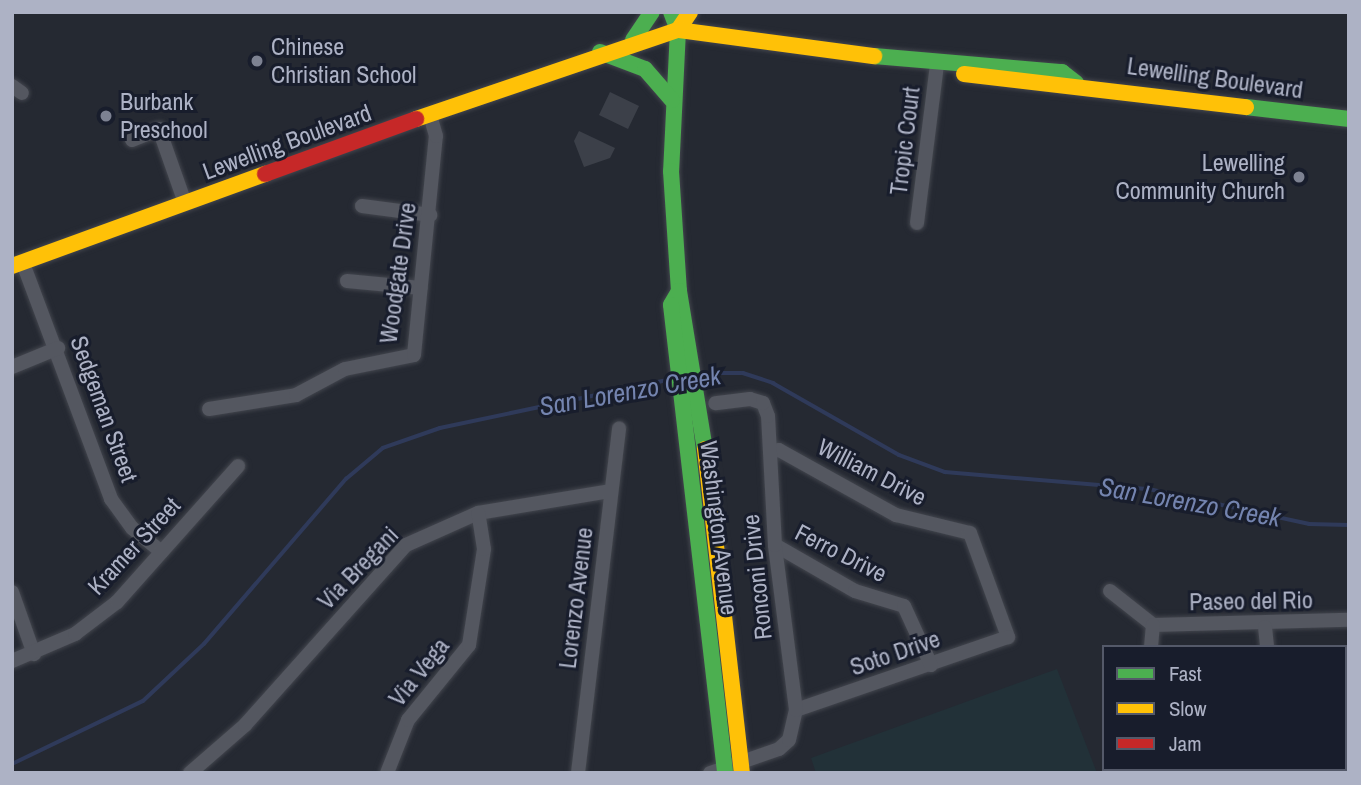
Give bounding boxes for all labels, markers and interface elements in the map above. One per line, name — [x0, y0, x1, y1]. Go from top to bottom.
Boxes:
place label: Chinese Christian School — [271, 33, 416, 89]
street label: Lewelling Boulevard — [1125, 51, 1305, 105]
marker: Chinese Christian School — [249, 53, 265, 69]
street label: Tropic Court — [884, 85, 926, 197]
place label: Burbank Preschool — [120, 88, 208, 144]
street label: Lewelling Boulevard — [199, 98, 375, 186]
marker: Burbank Preschool — [98, 108, 114, 124]
place label: Lewelling Community Church — [1115, 149, 1285, 205]
marker: Lewelling Community Church — [1291, 169, 1307, 185]
street label: Woodgate Drive — [374, 201, 422, 345]
street label: Sedgeman Street — [64, 332, 144, 486]
water label: San Lorenzo Creek — [537, 360, 723, 422]
street label: William Drive — [813, 432, 931, 512]
street label: Washington Avenue — [694, 439, 744, 617]
water label: San Lorenzo Creek — [1097, 471, 1283, 533]
street label: Kramer Street — [82, 491, 186, 601]
street label: Ronconi Drive — [736, 513, 778, 641]
street label: Ferro Drive — [791, 518, 891, 588]
street label: Via Bregani — [312, 521, 404, 615]
street label: Lorenzo Avenue — [553, 525, 599, 671]
street label: Paseo del Rio — [1189, 586, 1313, 616]
street label: Soto Drive — [846, 624, 944, 682]
street label: Via Vega — [383, 632, 455, 712]
legend — [1102, 645, 1347, 771]
text: Fast — [1169, 659, 1202, 688]
text: Slow — [1169, 694, 1206, 723]
text: Jam — [1169, 729, 1202, 758]

